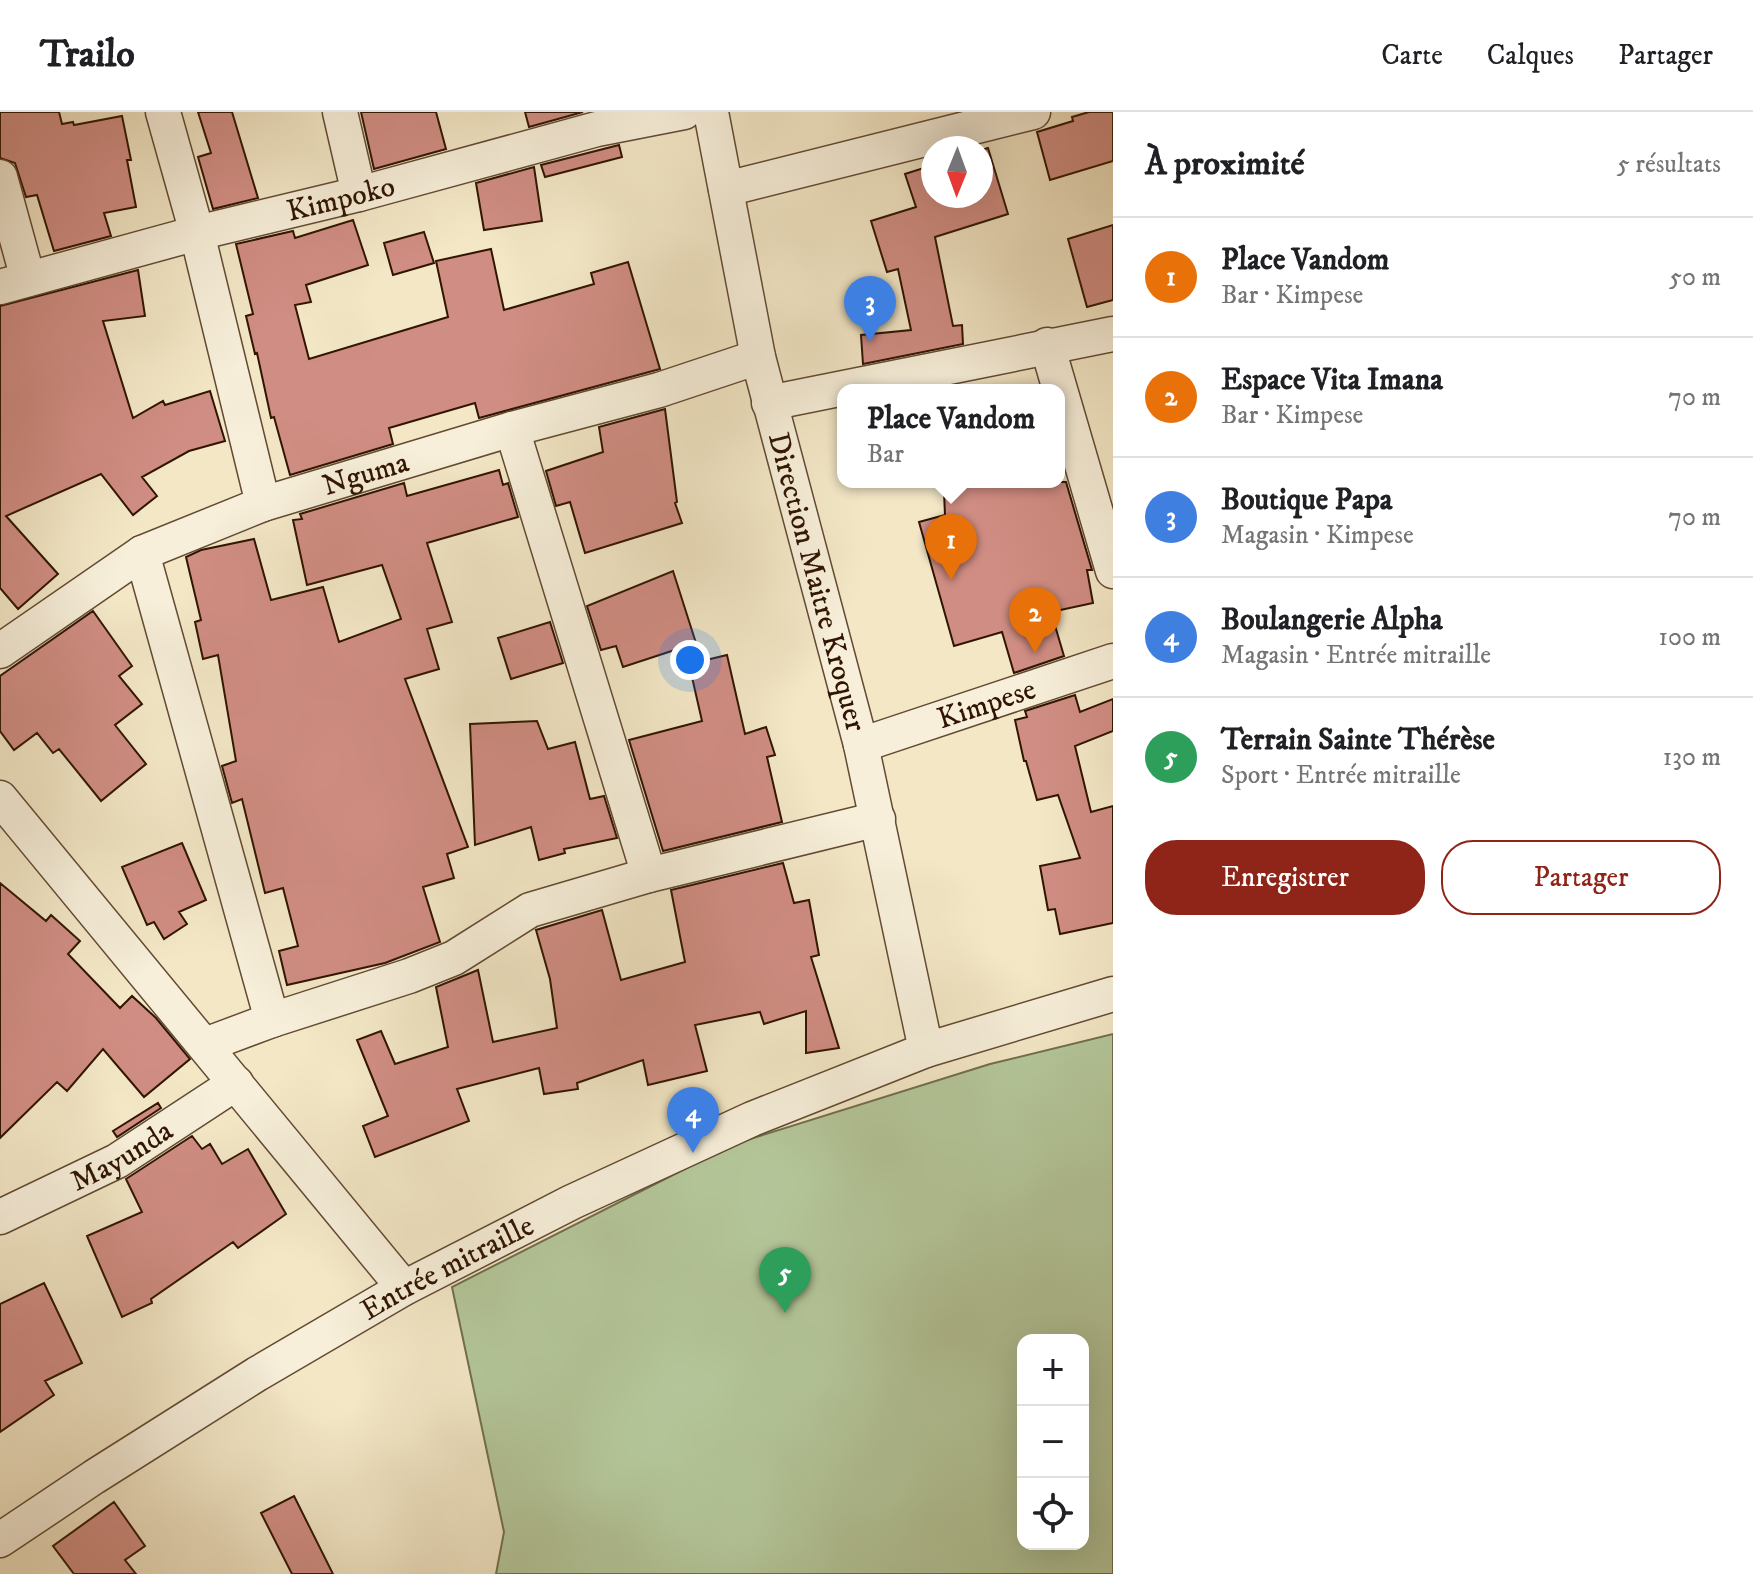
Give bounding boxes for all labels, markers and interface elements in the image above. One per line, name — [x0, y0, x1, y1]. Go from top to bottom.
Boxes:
text: Trailo — [40, 31, 135, 79]
text: Carte — [1381, 38, 1443, 73]
text: Calques — [1487, 38, 1574, 73]
text: Partager — [1618, 38, 1713, 73]
north arrow — [921, 136, 993, 208]
text: À proximité — [1145, 143, 1305, 185]
text: 5 résultats — [1617, 148, 1721, 181]
street label: Kimpoko — [283, 168, 399, 231]
text: Place Vandom — [1221, 242, 1389, 279]
text: 1 — [1166, 261, 1176, 294]
text: 50 m — [1669, 261, 1721, 294]
pin: 3 — [844, 276, 896, 342]
text: Bar · Kimpese — [1221, 279, 1363, 312]
text: Espace Vita Imana — [1221, 362, 1443, 399]
text: 2 — [1165, 381, 1177, 414]
text: 70 m — [1668, 381, 1721, 414]
popup — [837, 384, 1065, 488]
text: Bar · Kimpese — [1221, 399, 1363, 432]
text: Place Vandom — [867, 401, 1035, 438]
street label: Direction Maitre Kroquer — [759, 429, 874, 736]
text: Bar — [867, 438, 904, 471]
street label: Nguma — [318, 444, 414, 505]
text: Boutique Papa — [1221, 482, 1393, 519]
text: 3 — [1166, 501, 1176, 534]
text: 70 m — [1668, 501, 1721, 534]
pin: 1 — [925, 514, 977, 580]
text: Magasin · Kimpese — [1221, 519, 1414, 552]
pin: 2 — [1009, 587, 1061, 653]
text: Boulangerie Alpha — [1221, 602, 1443, 639]
text: 4 — [1164, 621, 1178, 654]
text: 100 m — [1658, 621, 1721, 654]
text: Magasin · Entrée mitraille — [1221, 639, 1491, 672]
your location — [670, 640, 710, 680]
street label: Kimpese — [933, 671, 1041, 738]
text: Terrain Sainte Thérèse — [1221, 722, 1495, 759]
text: 5 — [1165, 741, 1177, 774]
text: 130 m — [1663, 741, 1721, 774]
text: Sport · Entrée mitraille — [1221, 759, 1461, 792]
button: Enregistrer — [1145, 840, 1425, 915]
button: Partager — [1441, 840, 1721, 915]
pin: 4 — [667, 1087, 719, 1153]
street label: Mayunda — [65, 1112, 180, 1201]
street label: Entrée mitraille — [354, 1208, 540, 1329]
pin: 5 — [759, 1247, 811, 1313]
map controls — [1017, 1334, 1089, 1550]
button: + — [1017, 1334, 1089, 1406]
button: − — [1017, 1406, 1089, 1478]
button: locate — [1017, 1478, 1089, 1550]

